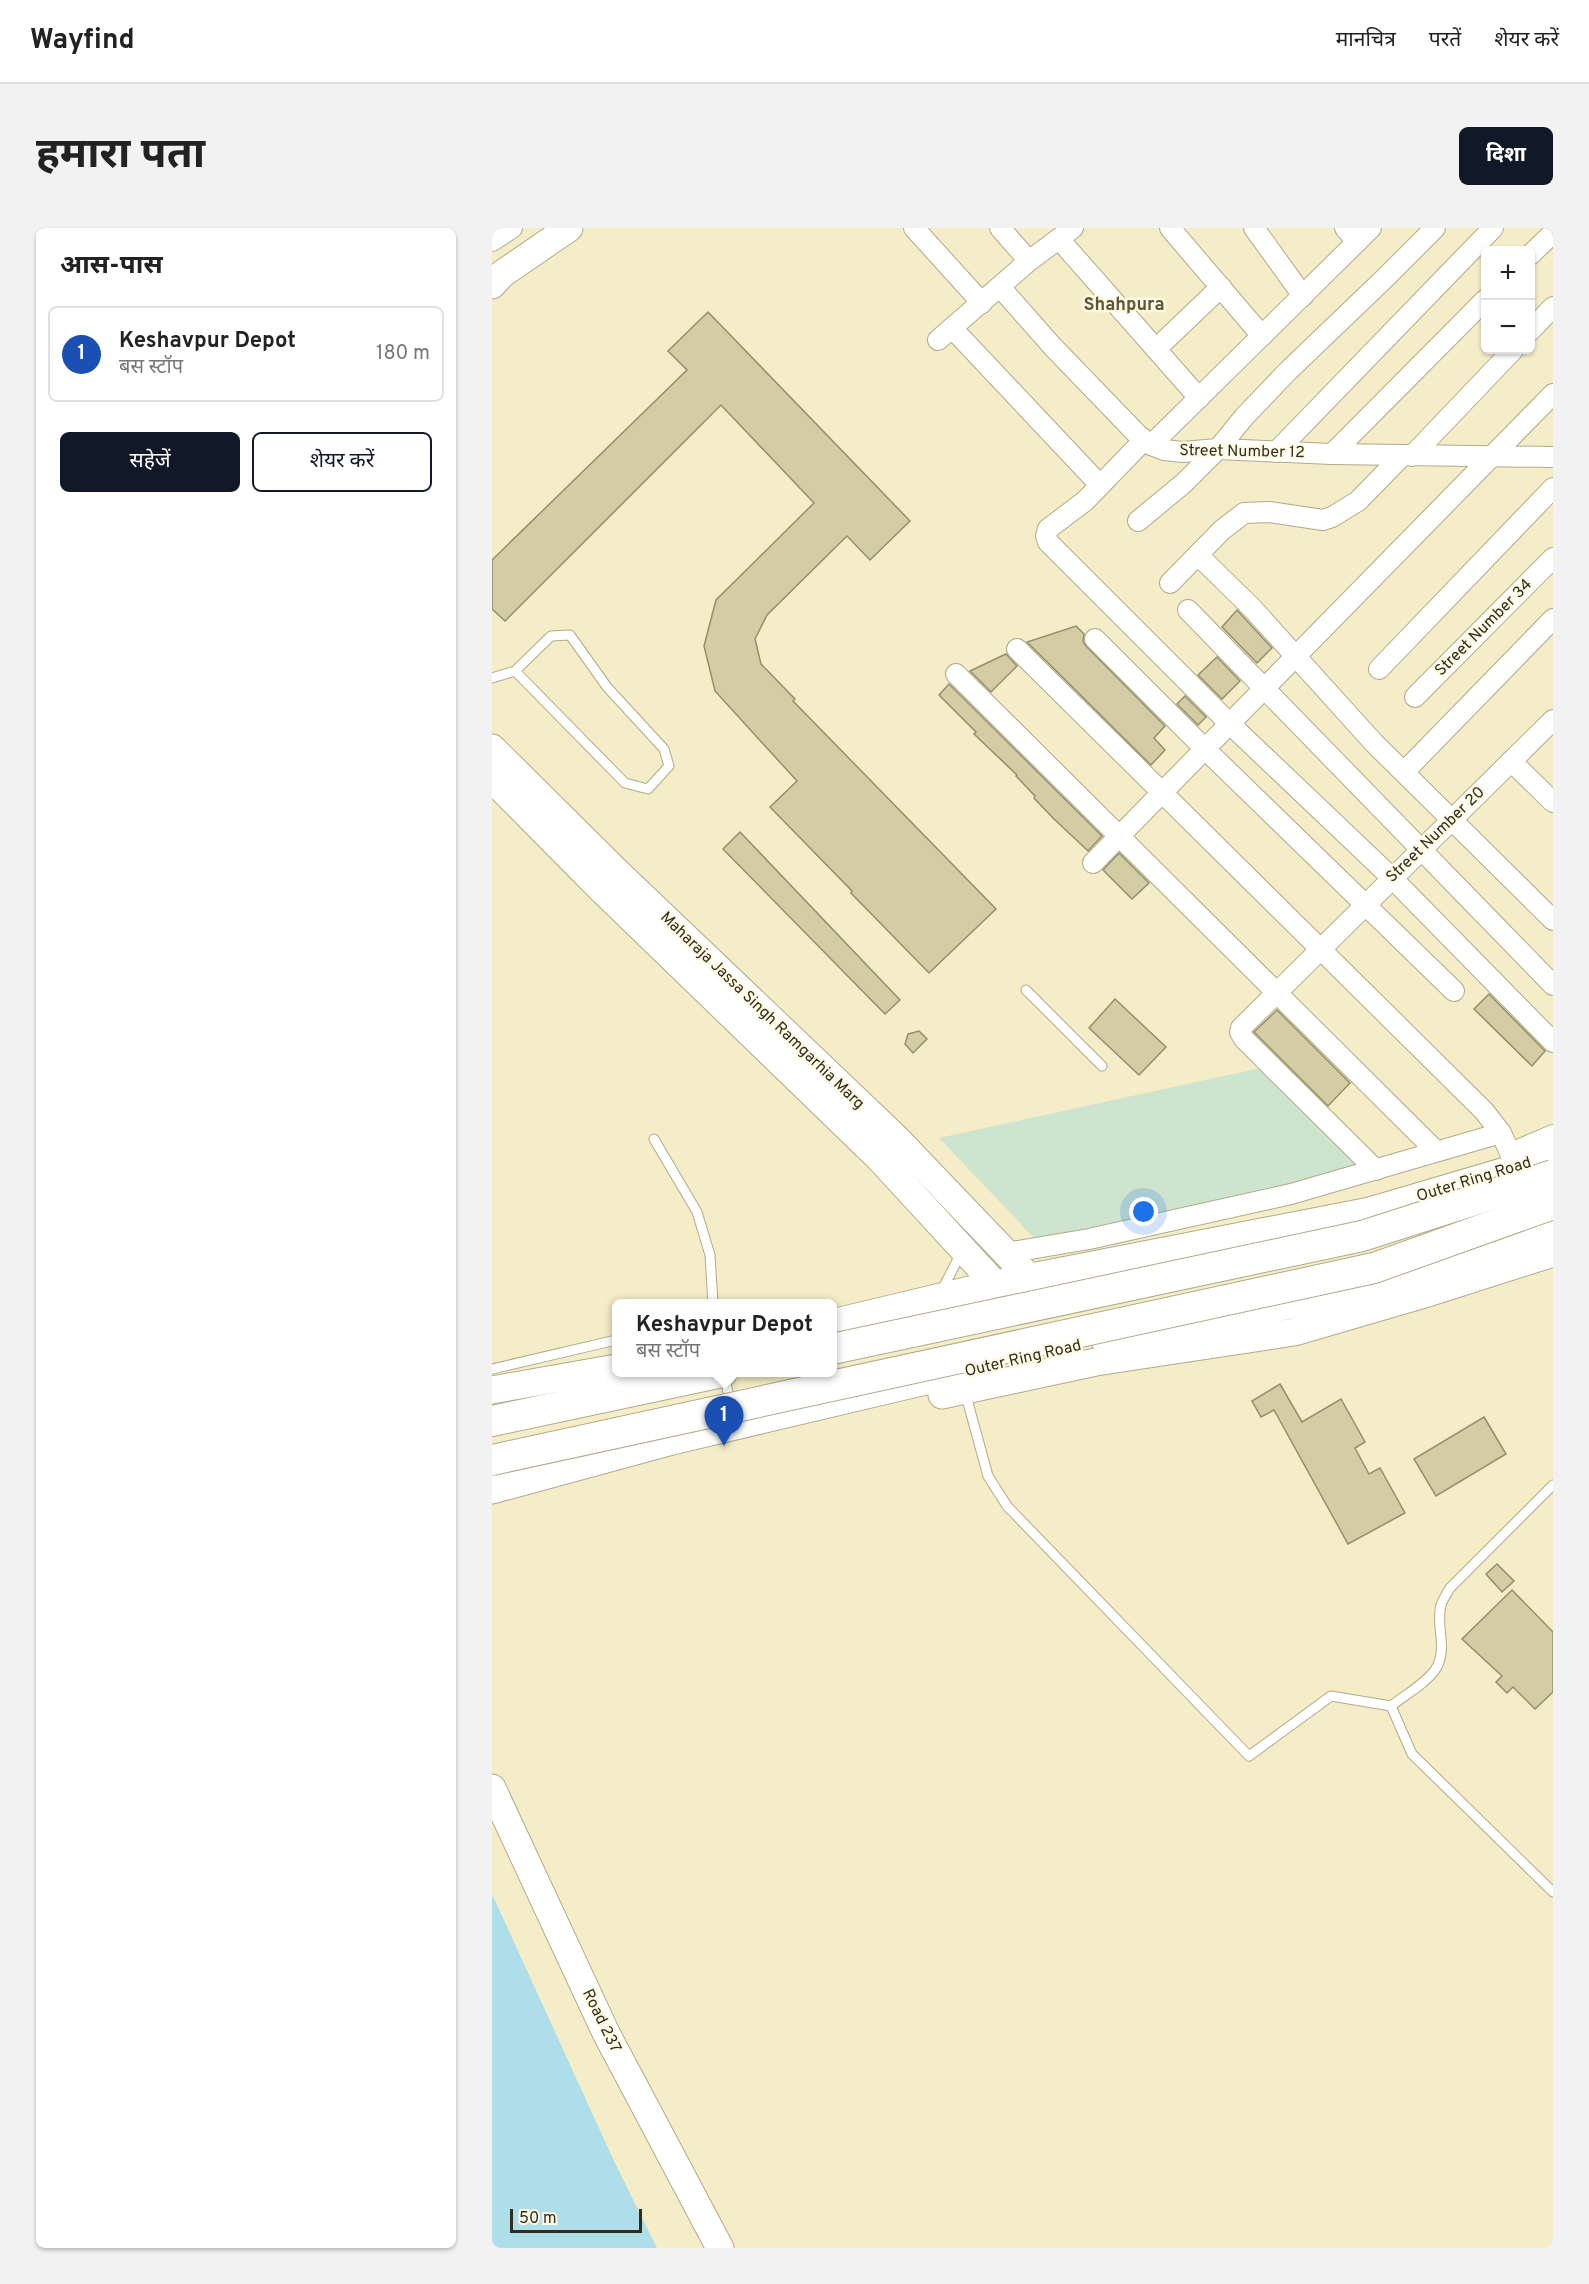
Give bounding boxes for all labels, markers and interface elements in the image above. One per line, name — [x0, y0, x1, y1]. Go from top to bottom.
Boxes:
text: Wayfind — [30, 23, 135, 59]
text: मानचित्र — [1336, 27, 1396, 54]
text: परतें — [1429, 27, 1461, 54]
text: शेयर करें — [1494, 27, 1559, 54]
button: दिशा — [1459, 127, 1553, 185]
text: हमारा पता — [36, 130, 205, 183]
map controls — [1481, 246, 1535, 354]
button: + — [1481, 246, 1535, 300]
text: आस-पास — [60, 250, 163, 283]
district label: Shahpura — [1084, 294, 1164, 317]
button: − — [1481, 300, 1535, 354]
text: Keshavpur Depot — [119, 328, 296, 355]
text: 1 — [78, 341, 86, 367]
text: 180 m — [376, 341, 430, 367]
text: बस स्टॉप — [119, 355, 183, 381]
button: सहेजें — [60, 432, 240, 492]
button: शेयर करें — [252, 432, 432, 492]
street label: Street Number 12 — [1179, 441, 1305, 463]
street label: Street Number 34 — [1431, 575, 1537, 681]
street label: Street Number 20 — [1382, 783, 1490, 887]
street label: Maharaja Jassa Singh Ramgarhia Marg — [656, 908, 868, 1114]
street label: Outer Ring Road — [1414, 1153, 1534, 1207]
your location — [1129, 1197, 1158, 1226]
popup — [612, 1299, 837, 1377]
text: Keshavpur Depot — [636, 1312, 813, 1339]
street label: Outer Ring Road — [963, 1336, 1083, 1382]
text: बस स्टॉप — [636, 1339, 700, 1365]
pin: 1 — [704, 1396, 744, 1446]
street label: Road 237 — [577, 1986, 625, 2056]
scale bar — [510, 2206, 642, 2234]
text: 50 m — [519, 2209, 557, 2229]

